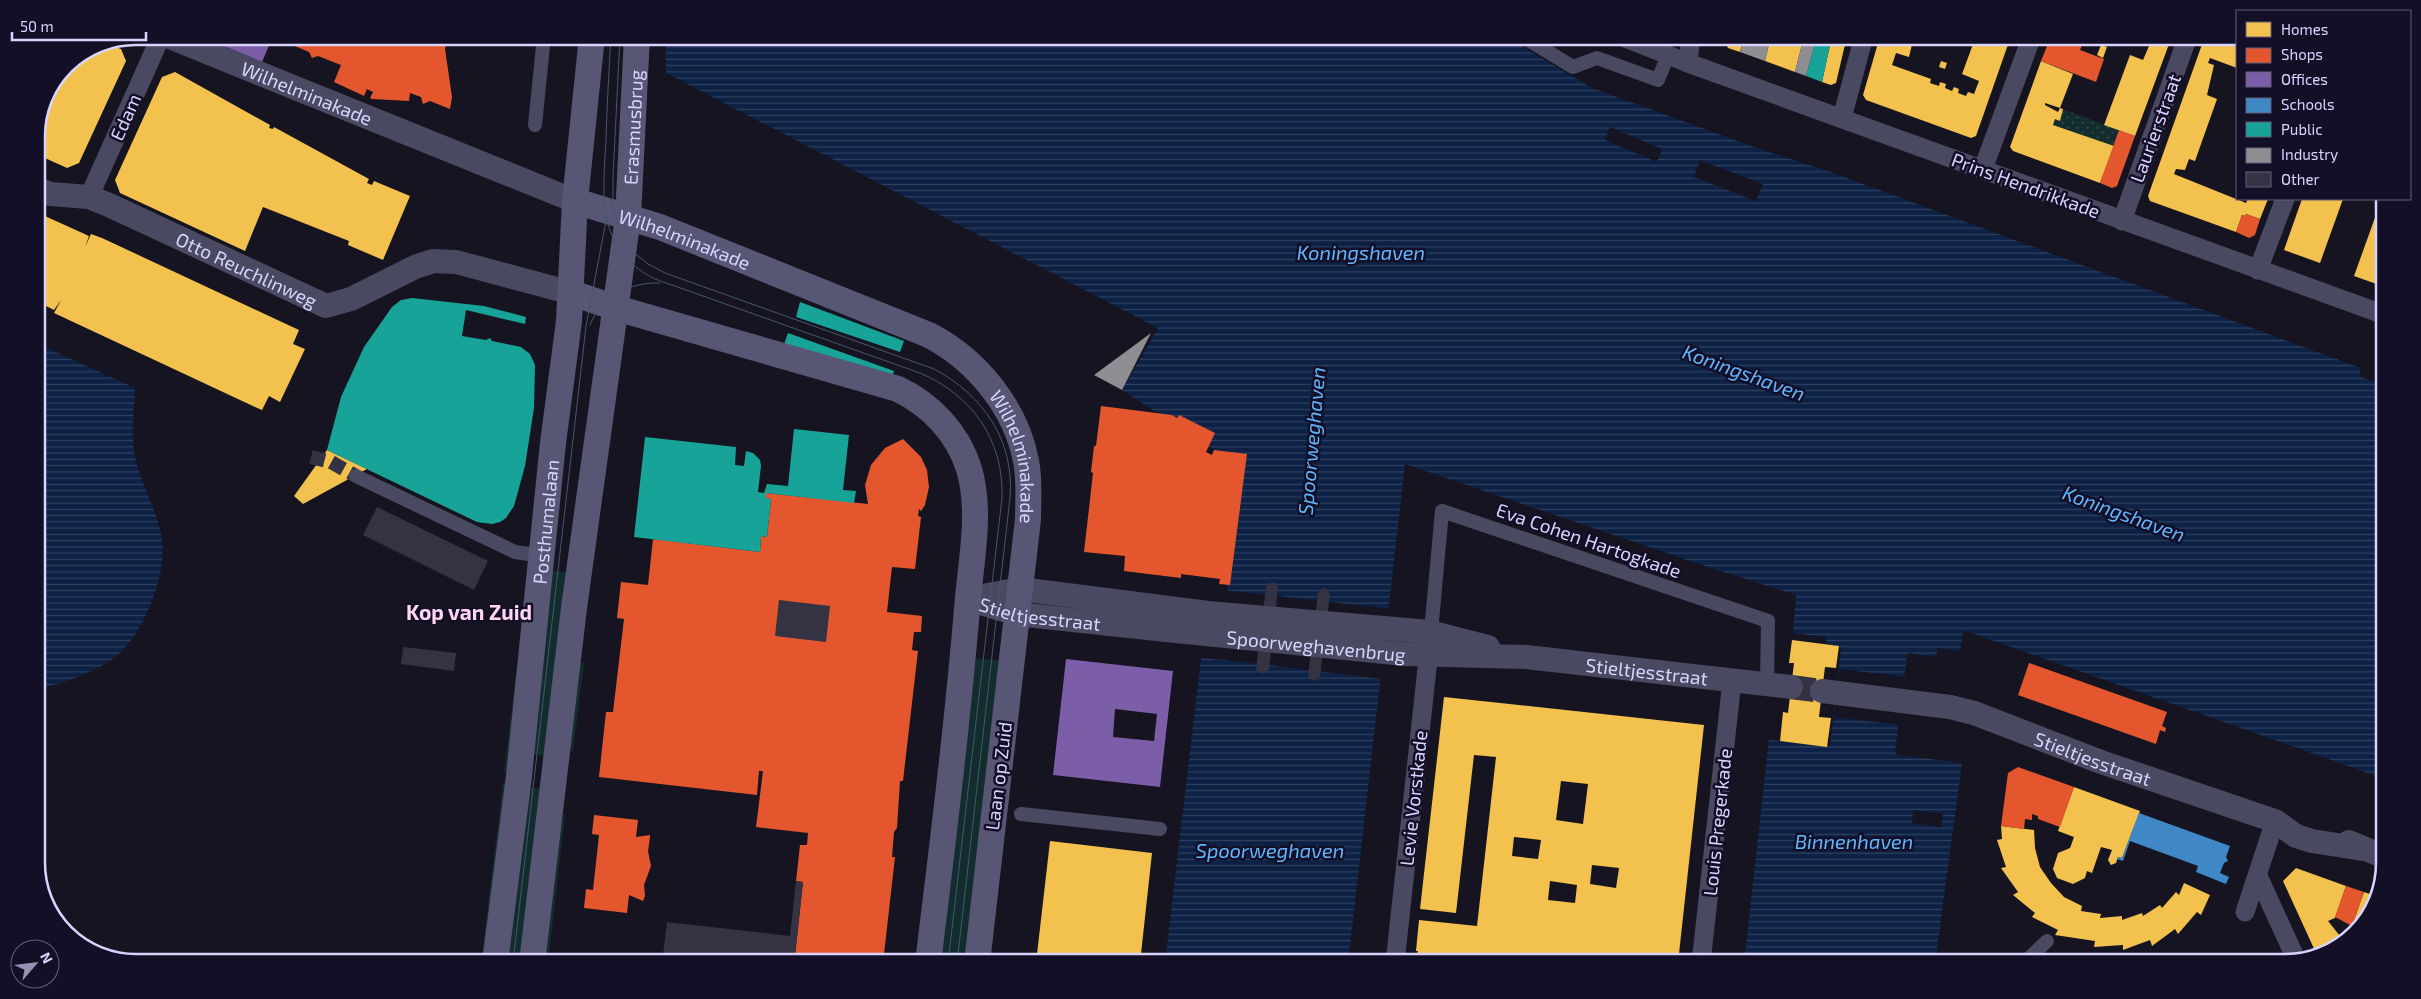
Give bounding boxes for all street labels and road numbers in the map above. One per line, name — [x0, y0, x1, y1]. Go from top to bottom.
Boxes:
street label: Wilhelminakade — [238, 56, 376, 129]
street label: Erasmusbrug — [618, 69, 647, 186]
street label: Laurierstraat — [2125, 71, 2185, 185]
street label: Edam — [105, 90, 145, 144]
street label: Prins Hendrikkade — [1949, 147, 2103, 223]
street label: Wilhelminakade — [616, 204, 754, 274]
street label: Otto Reuchlinweg — [173, 226, 322, 312]
street label: Wilhelminakade — [986, 385, 1040, 524]
street label: Posthumalaan — [527, 458, 563, 585]
street label: Eva Cohen Hartogkade — [1494, 498, 1684, 582]
street label: Stieltjesstraat — [977, 592, 1102, 634]
street label: Spoorweghavenbrug — [1225, 625, 1407, 666]
street label: Stieltjesstraat — [1585, 652, 1709, 689]
street label: Laan op Zuid — [980, 720, 1016, 832]
street label: Stieltjesstraat — [2031, 726, 2154, 790]
street label: Levie Vorstkade — [1394, 729, 1432, 867]
street label: Louis Pregerkade — [1698, 747, 1736, 897]

